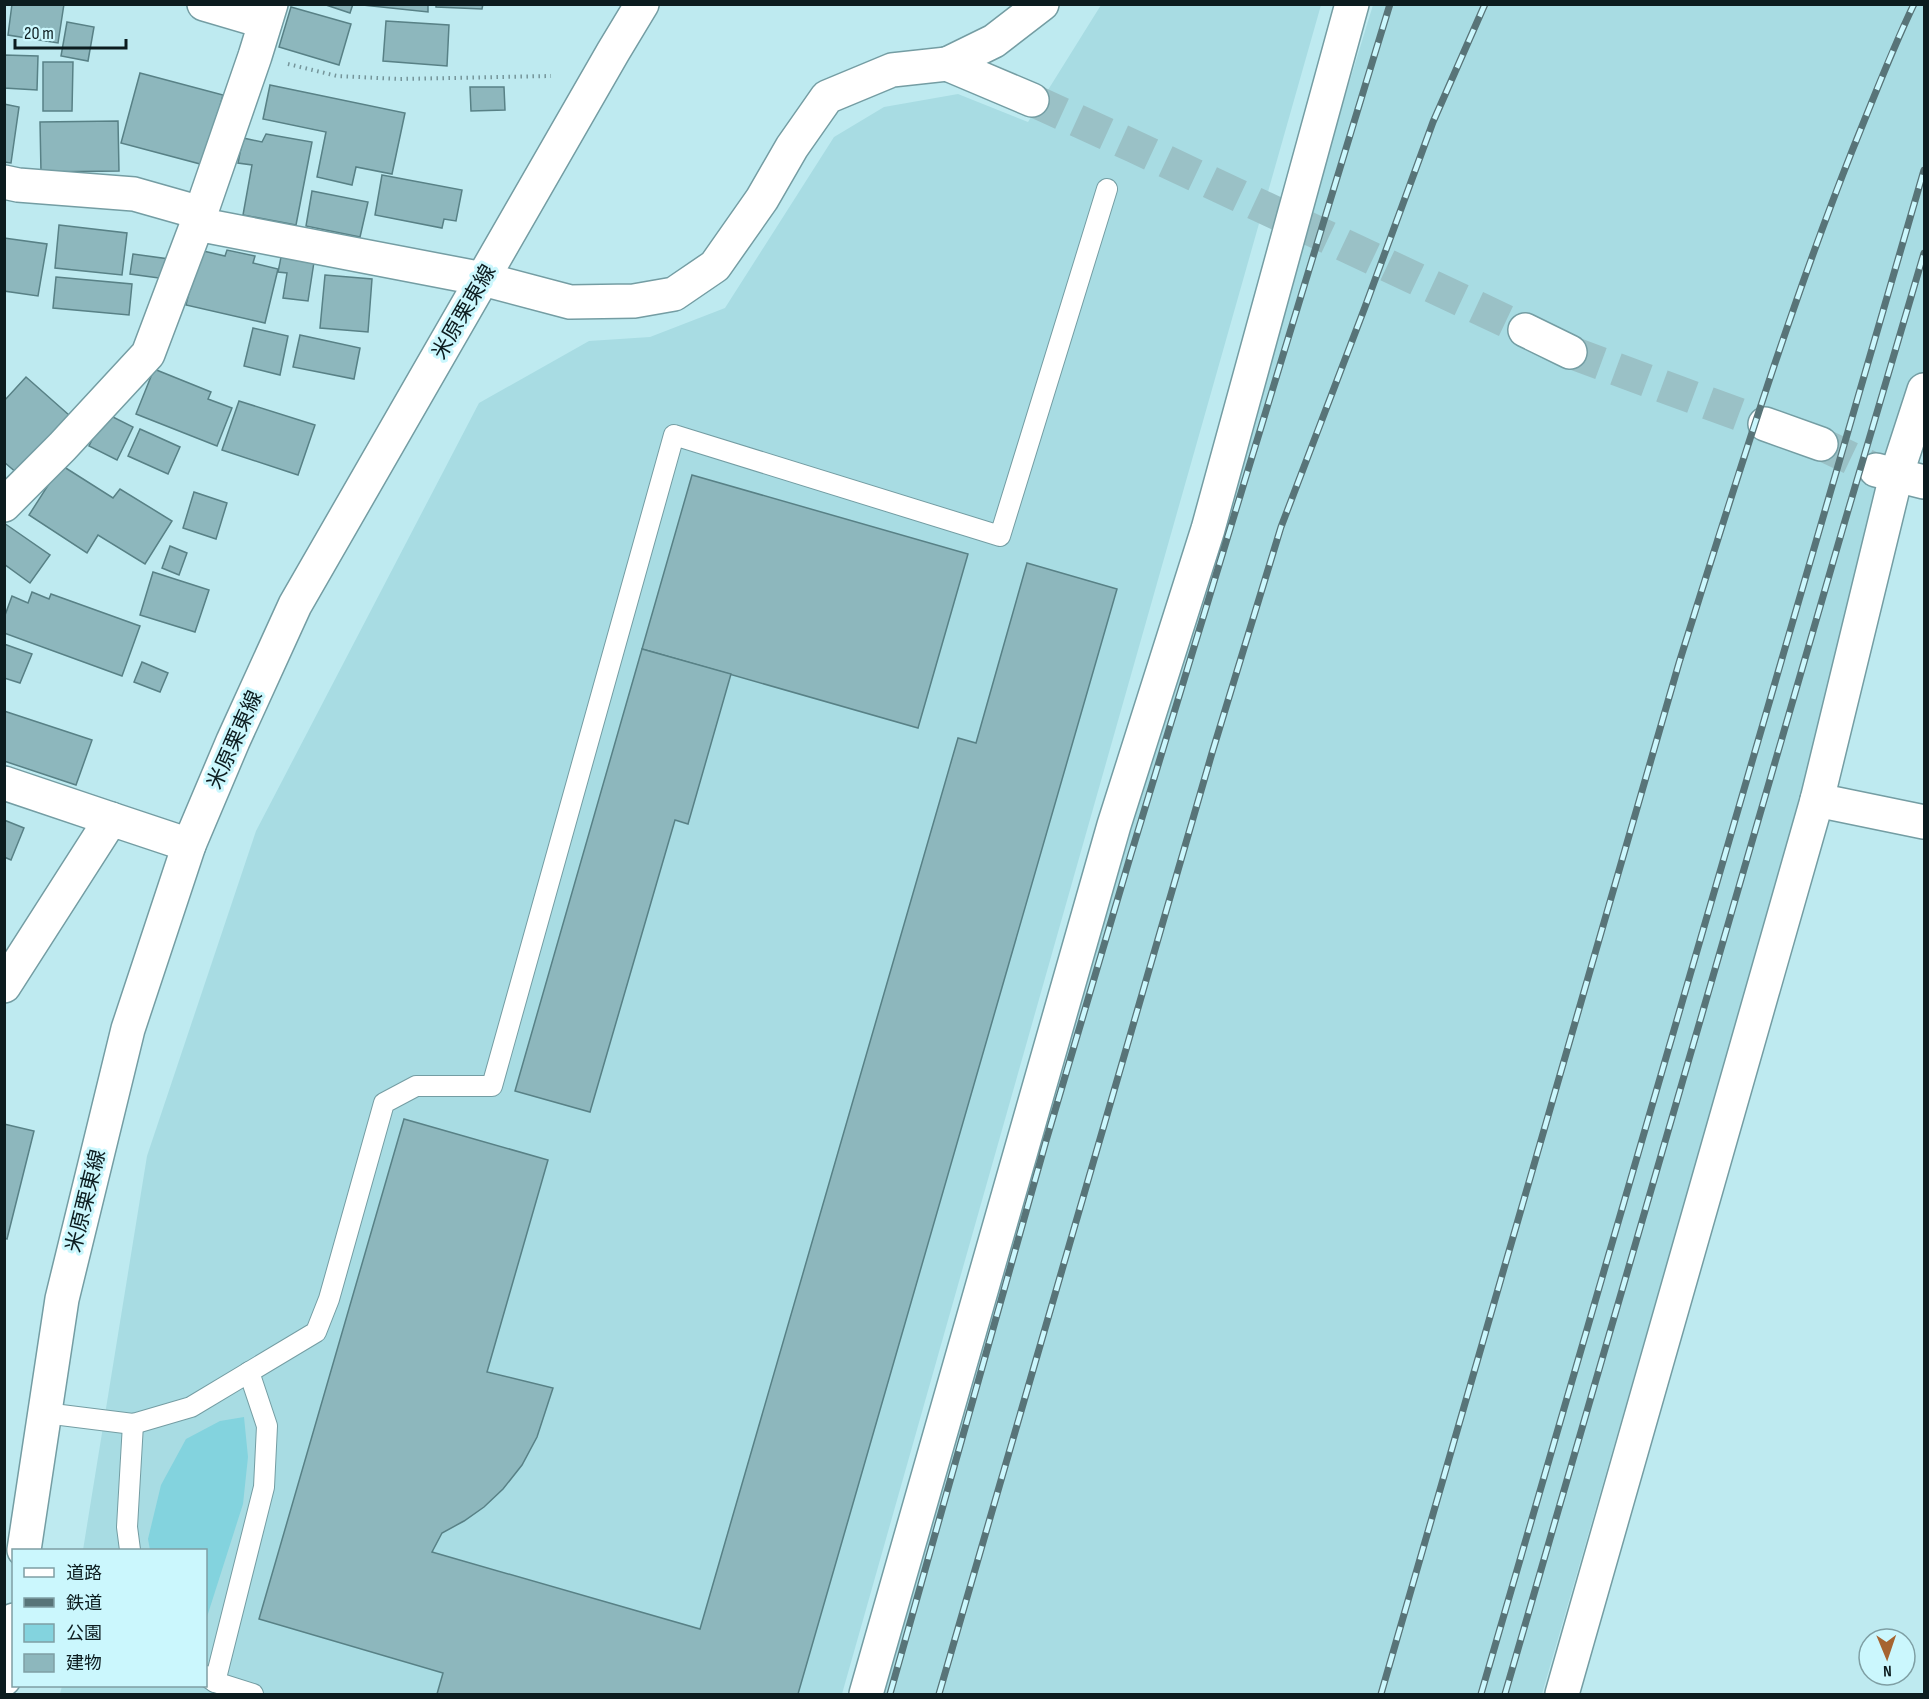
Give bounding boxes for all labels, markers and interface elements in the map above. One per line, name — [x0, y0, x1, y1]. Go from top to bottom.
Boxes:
scale bar — [15, 12, 126, 50]
text: 20 m — [24, 23, 54, 44]
street label: 米原栗東線 — [427, 260, 501, 364]
street label: 米原栗東線 — [202, 687, 268, 793]
street label: 米原栗東線 — [61, 1147, 111, 1255]
legend — [12, 1549, 207, 1687]
text: 道路 — [66, 1563, 102, 1584]
text: 鉄道 — [66, 1593, 102, 1614]
text: 公園 — [66, 1623, 102, 1644]
north arrow — [1857, 1627, 1917, 1687]
text: 建物 — [66, 1653, 102, 1674]
text: N — [1883, 1661, 1892, 1680]

